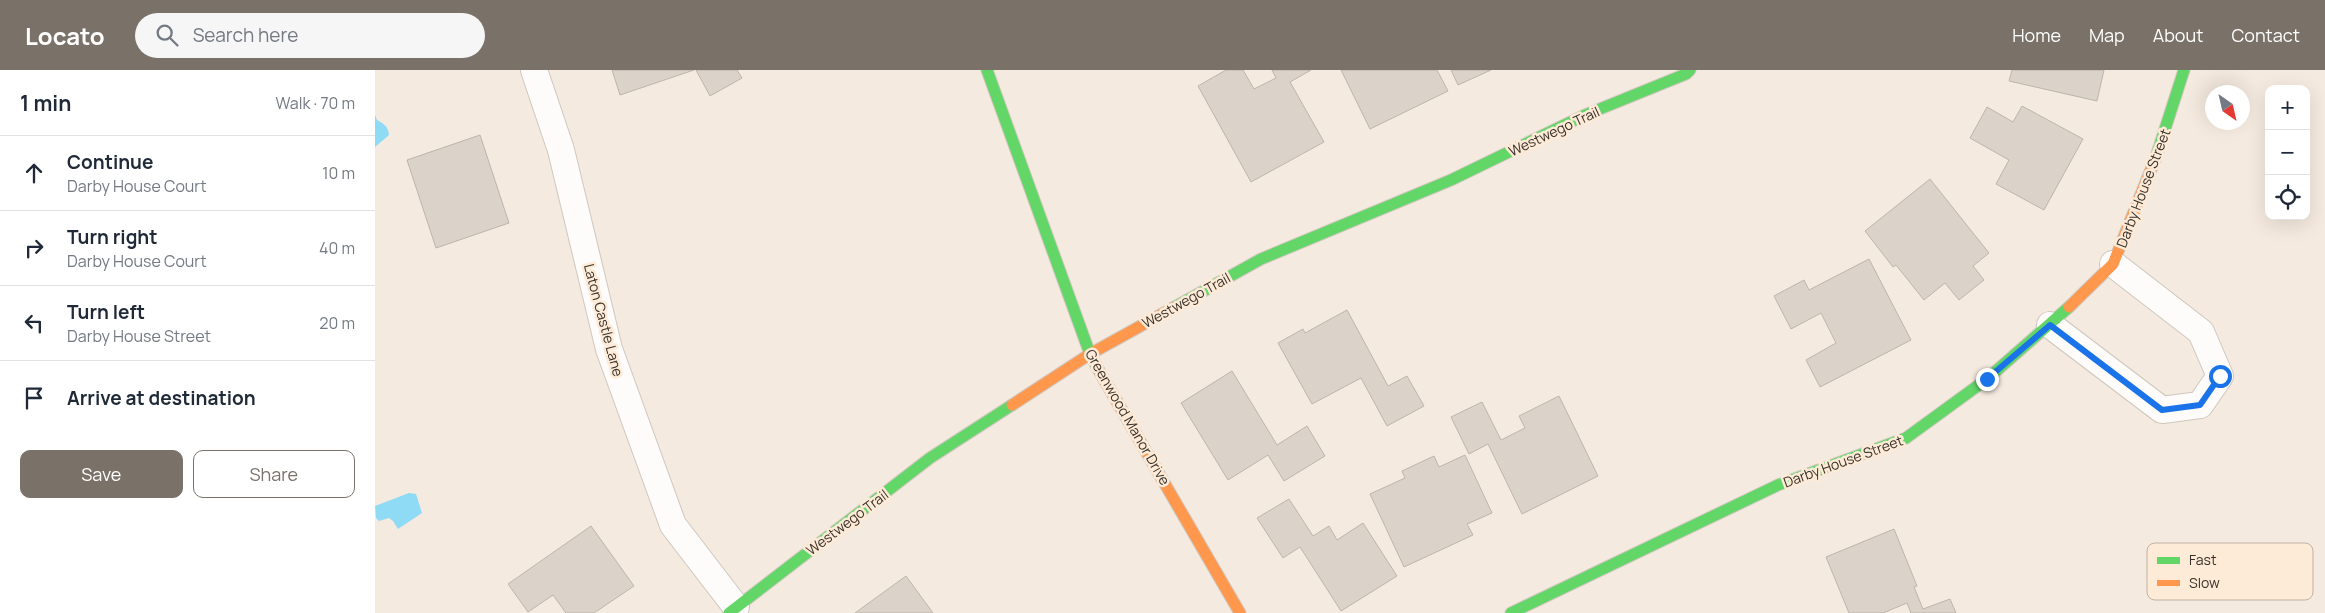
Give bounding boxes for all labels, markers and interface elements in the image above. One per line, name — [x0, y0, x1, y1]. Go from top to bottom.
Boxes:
search box — [135, 13, 485, 58]
text: Locato — [25, 19, 105, 52]
icon: search — [153, 21, 181, 49]
text: Search here — [193, 22, 298, 48]
text: Home — [2012, 23, 2061, 47]
text: Map — [2089, 23, 2125, 47]
text: About — [2153, 23, 2203, 47]
text: Contact — [2231, 23, 2300, 47]
north arrow — [2205, 85, 2250, 130]
map controls — [2265, 85, 2310, 220]
button: + — [2265, 85, 2310, 130]
text: 1 min — [20, 89, 71, 117]
text: Walk · 70 m — [276, 92, 355, 114]
street label: Westwego Trail — [1506, 102, 1602, 160]
street label: Darby House Street — [2112, 125, 2175, 250]
button: − — [2265, 130, 2310, 175]
text: Continue — [67, 149, 153, 175]
icon: ahead — [20, 159, 48, 187]
text: 10 m — [322, 162, 355, 184]
text: Darby House Court — [67, 175, 207, 197]
button: locate — [2265, 175, 2310, 220]
text: Turn right — [67, 224, 157, 250]
icon: right — [20, 234, 48, 262]
text: 40 m — [319, 237, 355, 259]
text: Darby House Court — [67, 250, 207, 272]
street label: Laton Castle Lane — [580, 262, 628, 378]
street label: Westwego Trail — [1138, 268, 1234, 332]
text: Turn left — [67, 299, 145, 325]
icon: left — [20, 309, 48, 337]
text: 20 m — [319, 312, 355, 334]
text: Darby House Street — [67, 325, 211, 347]
street label: Greenwood Manor Drive — [1081, 346, 1175, 488]
route start — [2209, 365, 2232, 388]
route end — [1976, 368, 1999, 391]
icon: arrive — [20, 384, 48, 412]
text: Arrive at destination — [67, 385, 256, 411]
street label: Darby House Street — [1781, 430, 1906, 491]
button: Save — [20, 450, 183, 498]
button: Share — [193, 450, 355, 498]
street label: Westwego Trail — [802, 485, 892, 559]
legend — [2147, 543, 2313, 600]
text: Fast — [2189, 550, 2217, 569]
text: Slow — [2189, 573, 2220, 592]

